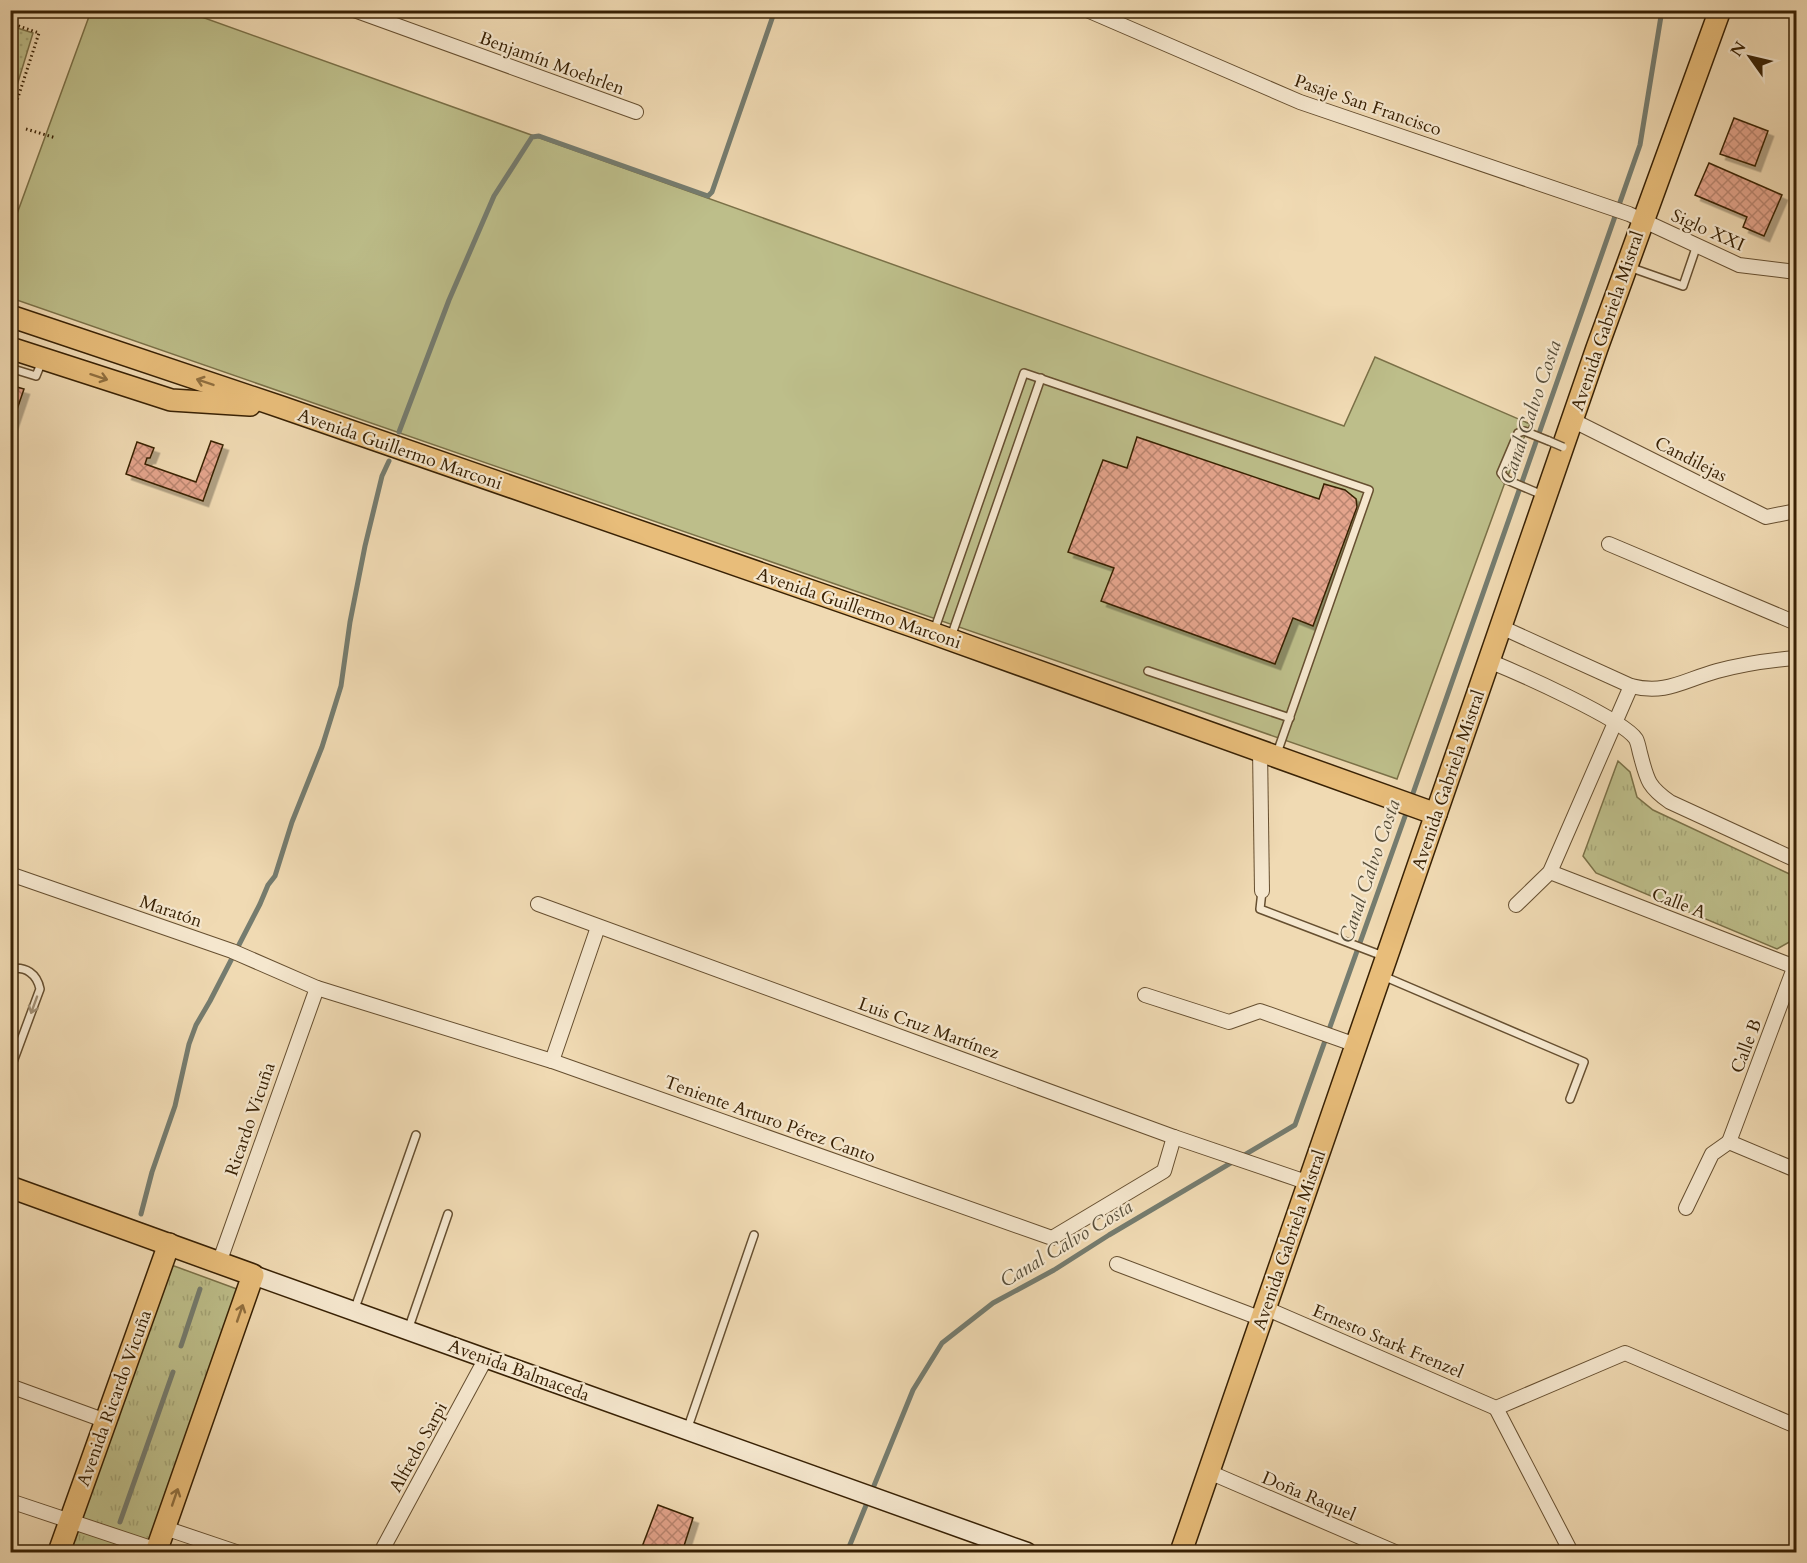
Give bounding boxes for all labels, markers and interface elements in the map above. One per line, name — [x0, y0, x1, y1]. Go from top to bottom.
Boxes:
street label: Benjamín Moehrlen — [476, 26, 629, 102]
north arrow — [1720, 27, 1780, 87]
text: N — [1725, 37, 1751, 61]
street label: Pasaje San Francisco — [1291, 69, 1445, 142]
street label: Siglo XXI — [1667, 203, 1748, 258]
street label: Avenida Gabriela Mistral — [1565, 227, 1650, 415]
water label: Canal Calvo Costa — [1493, 337, 1568, 488]
one-way arrow — [89, 372, 108, 383]
one-way arrow — [196, 375, 215, 386]
street label: Avenida Guillermo Marconi — [294, 403, 506, 496]
street label: Candilejas — [1650, 431, 1731, 488]
street label: Avenida Guillermo Marconi — [753, 562, 965, 655]
street label: Avenida Gabriela Mistral — [1406, 686, 1491, 874]
water label: Canal Calvo Costa — [1332, 796, 1407, 947]
street label: Calle A — [1648, 882, 1710, 925]
street label: Maratón — [136, 889, 206, 934]
street label: Luis Cruz Martínez — [855, 991, 1003, 1066]
one-way arrow — [28, 995, 39, 1014]
street label: Calle B — [1725, 1016, 1768, 1077]
street label: Ricardo Vicuña — [219, 1059, 282, 1179]
street label: Teniente Arturo Pérez Canto — [661, 1070, 879, 1170]
street label: Avenida Gabriela Mistral — [1247, 1146, 1332, 1334]
water label: Canal Calvo Costa — [995, 1193, 1138, 1294]
street label: Ernesto Stark Frenzel — [1308, 1298, 1468, 1385]
one-way arrow — [235, 1304, 246, 1323]
street label: Avenida Ricardo Vicuña — [71, 1306, 158, 1490]
street label: Avenida Balmaceda — [445, 1333, 593, 1408]
street label: Alfredo Sarpi — [383, 1398, 454, 1497]
street label: Doña Raquel — [1258, 1465, 1360, 1528]
one-way arrow — [171, 1488, 182, 1507]

